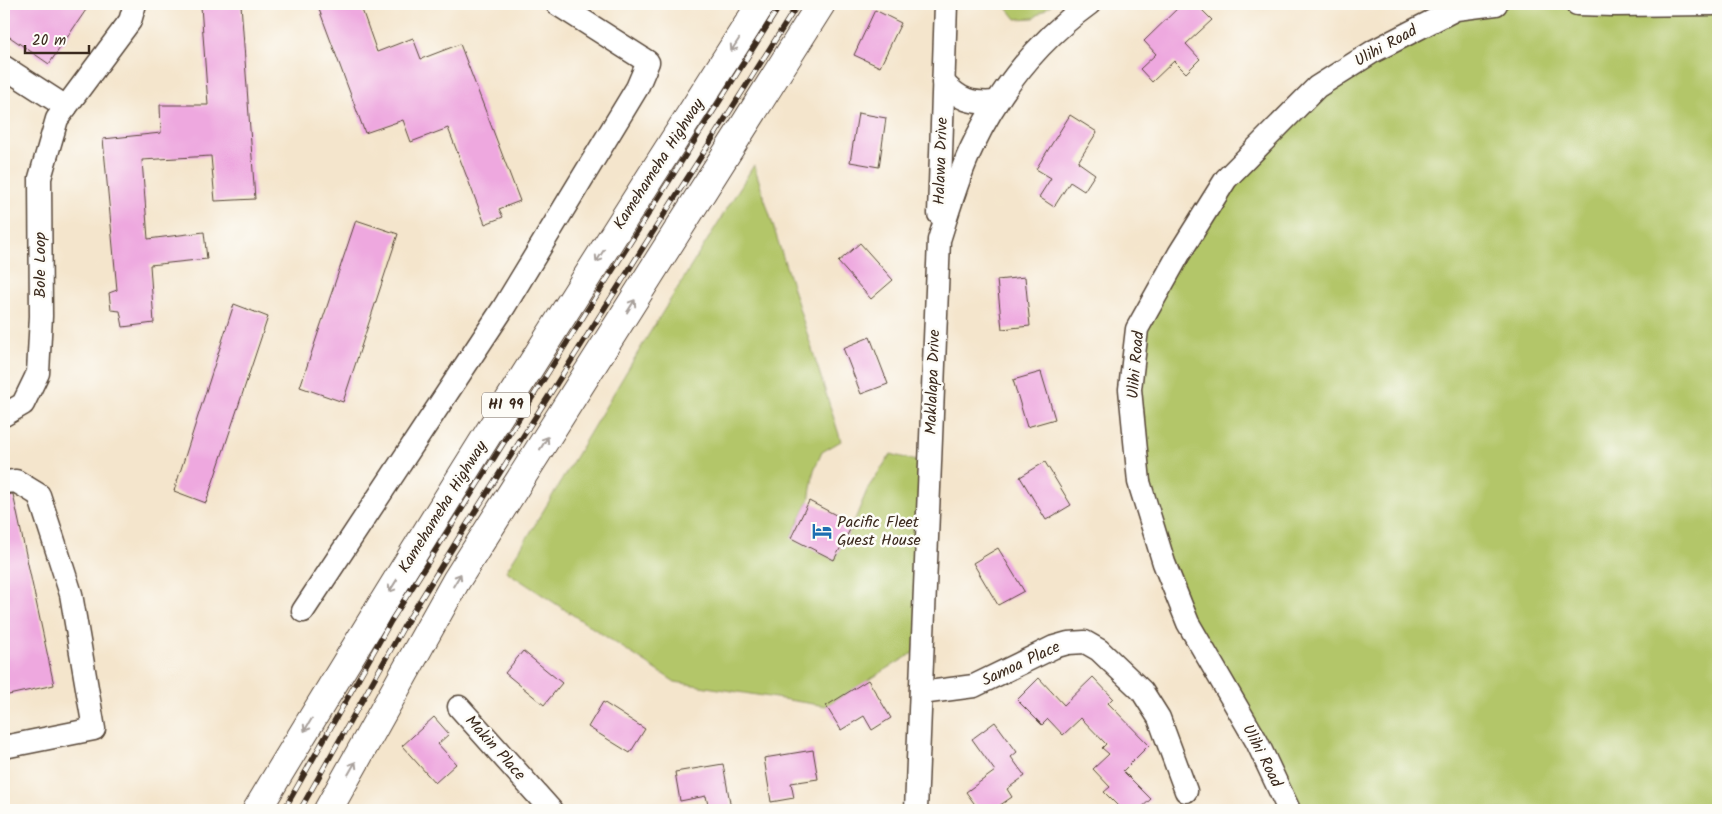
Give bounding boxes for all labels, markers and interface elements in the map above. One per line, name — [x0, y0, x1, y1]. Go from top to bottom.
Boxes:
street label: Ulihi Road — [1350, 18, 1423, 73]
scale bar — [25, 22, 89, 54]
text: 20 m — [32, 29, 66, 53]
one-way arrow — [729, 37, 739, 51]
street label: Kamehameha Highway — [607, 93, 711, 235]
street label: Halawa Drive — [927, 117, 955, 205]
street label: Bole Loop — [28, 232, 53, 298]
one-way arrow — [595, 248, 605, 262]
one-way arrow — [626, 299, 636, 313]
street label: Maklalapa Drive — [919, 329, 947, 435]
street label: Ulihi Road — [1121, 329, 1152, 400]
road number: HI 99 — [482, 392, 530, 418]
street label: Kamehameha Highway — [392, 436, 494, 578]
one-way arrow — [539, 436, 549, 450]
place label: Pacific Fleet Guest House — [837, 510, 921, 553]
hotel icon: Pacific Fleet Guest House — [811, 520, 833, 542]
one-way arrow — [452, 574, 462, 588]
one-way arrow — [388, 579, 398, 593]
street label: Samoa Place — [977, 635, 1065, 693]
street label: Makin Place — [459, 710, 531, 786]
one-way arrow — [303, 717, 313, 731]
street label: Ulihi Road — [1235, 720, 1289, 793]
one-way arrow — [348, 762, 358, 776]

